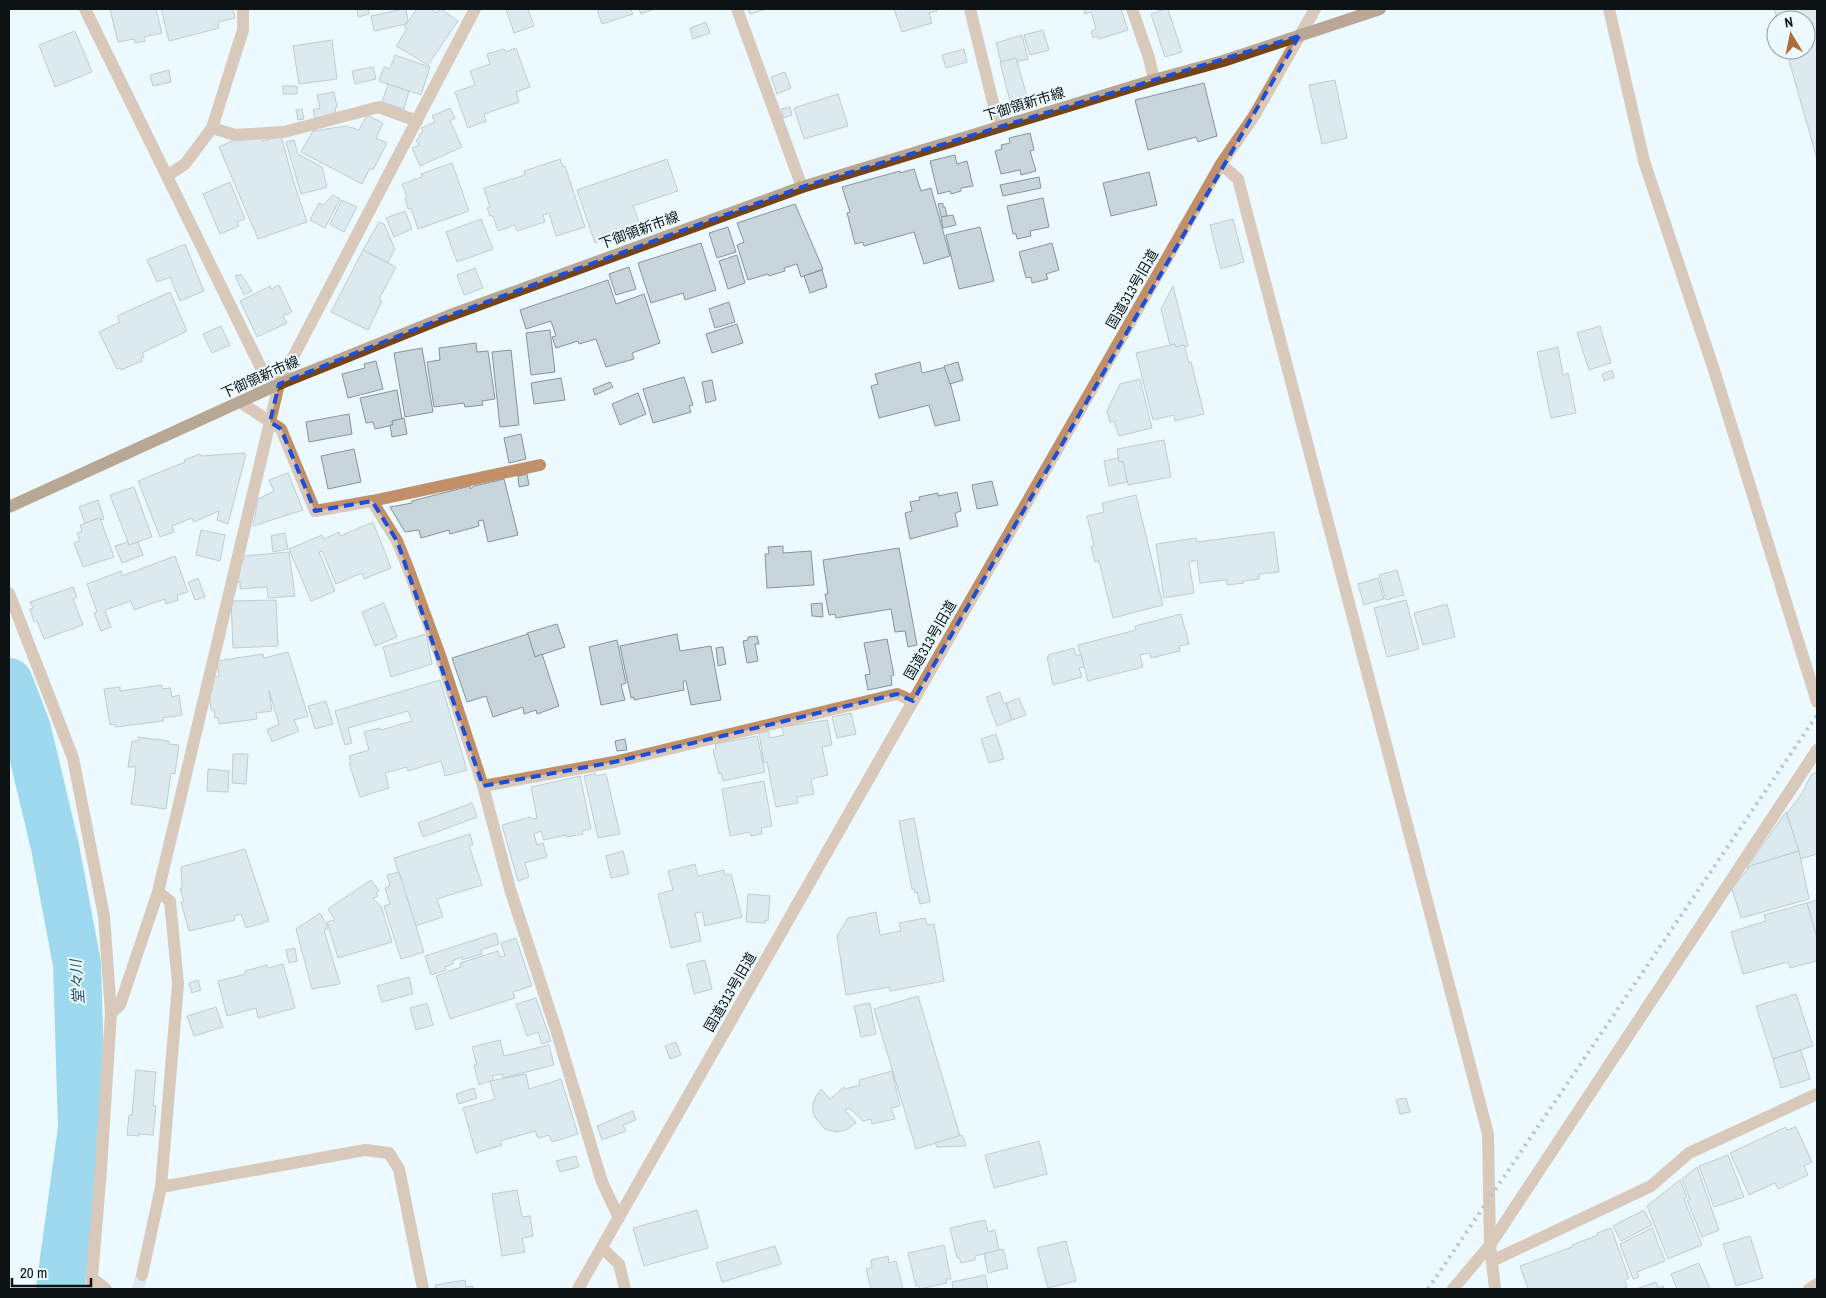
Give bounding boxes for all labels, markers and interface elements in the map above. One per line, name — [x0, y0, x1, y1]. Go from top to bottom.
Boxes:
north arrow — [1766, 10, 1816, 60]
text: N — [1783, 13, 1794, 32]
street label: 下御領新市線 — [981, 83, 1067, 125]
street label: 下御領新市線 — [596, 207, 682, 253]
street label: 国道313号旧道 — [1102, 246, 1162, 332]
street label: 下御領新市線 — [218, 352, 302, 402]
street label: 国道313号旧道 — [900, 597, 960, 683]
street label: 国道313号旧道 — [700, 949, 760, 1035]
water label: 堂々川 — [65, 957, 89, 1005]
scale bar — [12, 1256, 91, 1288]
text: 20 m — [20, 1262, 47, 1283]

